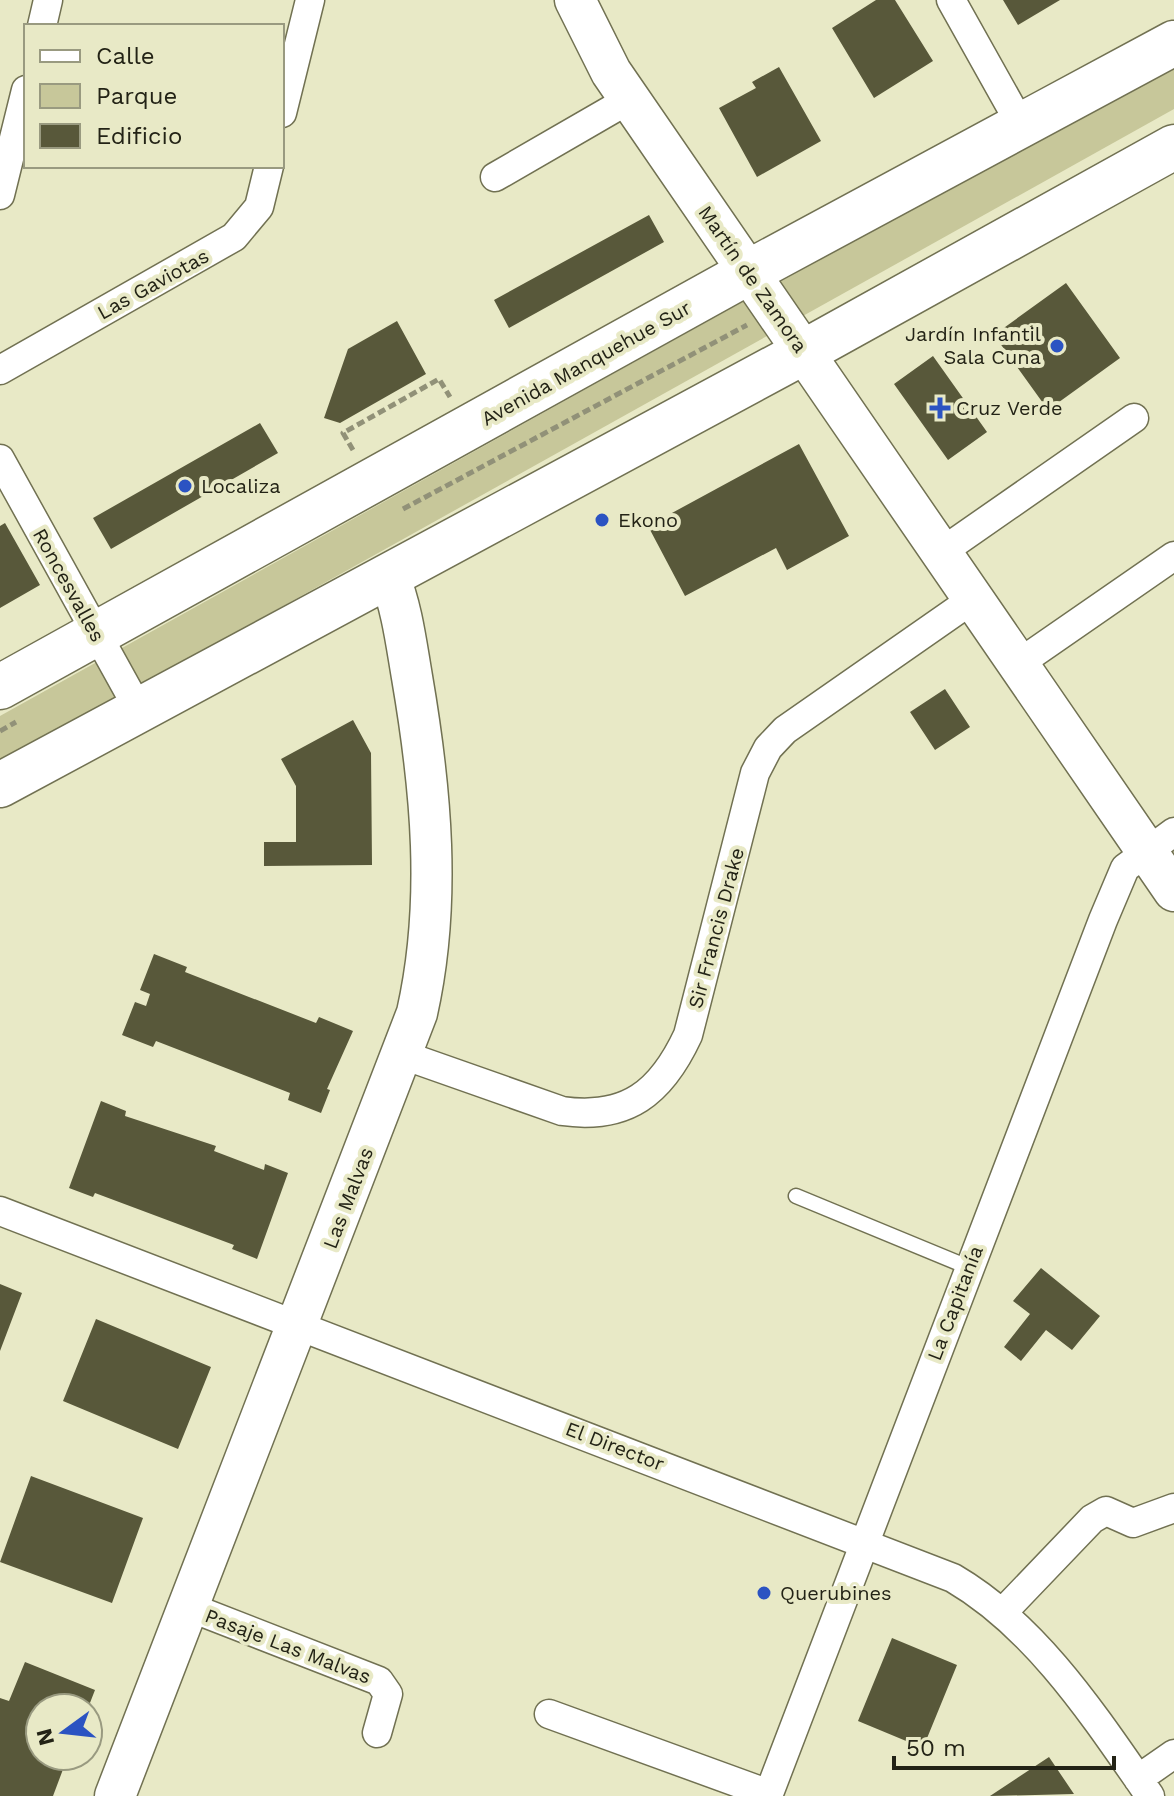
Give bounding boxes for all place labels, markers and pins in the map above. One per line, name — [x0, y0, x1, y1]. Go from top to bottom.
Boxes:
place label: Jardín Infantil Sala Cuna — [905, 322, 1041, 369]
marker: Jardín Infantil Sala Cuna — [1048, 337, 1066, 355]
place label: Cruz Verde — [956, 396, 1063, 420]
marker: Cruz Verde — [931, 399, 949, 417]
place label: Localiza — [201, 474, 281, 498]
marker: Localiza — [176, 477, 194, 495]
place label: Ekono — [618, 508, 678, 532]
marker: Ekono — [593, 511, 611, 529]
place label: Querubines — [780, 1581, 892, 1605]
marker: Querubines — [755, 1584, 773, 1602]

